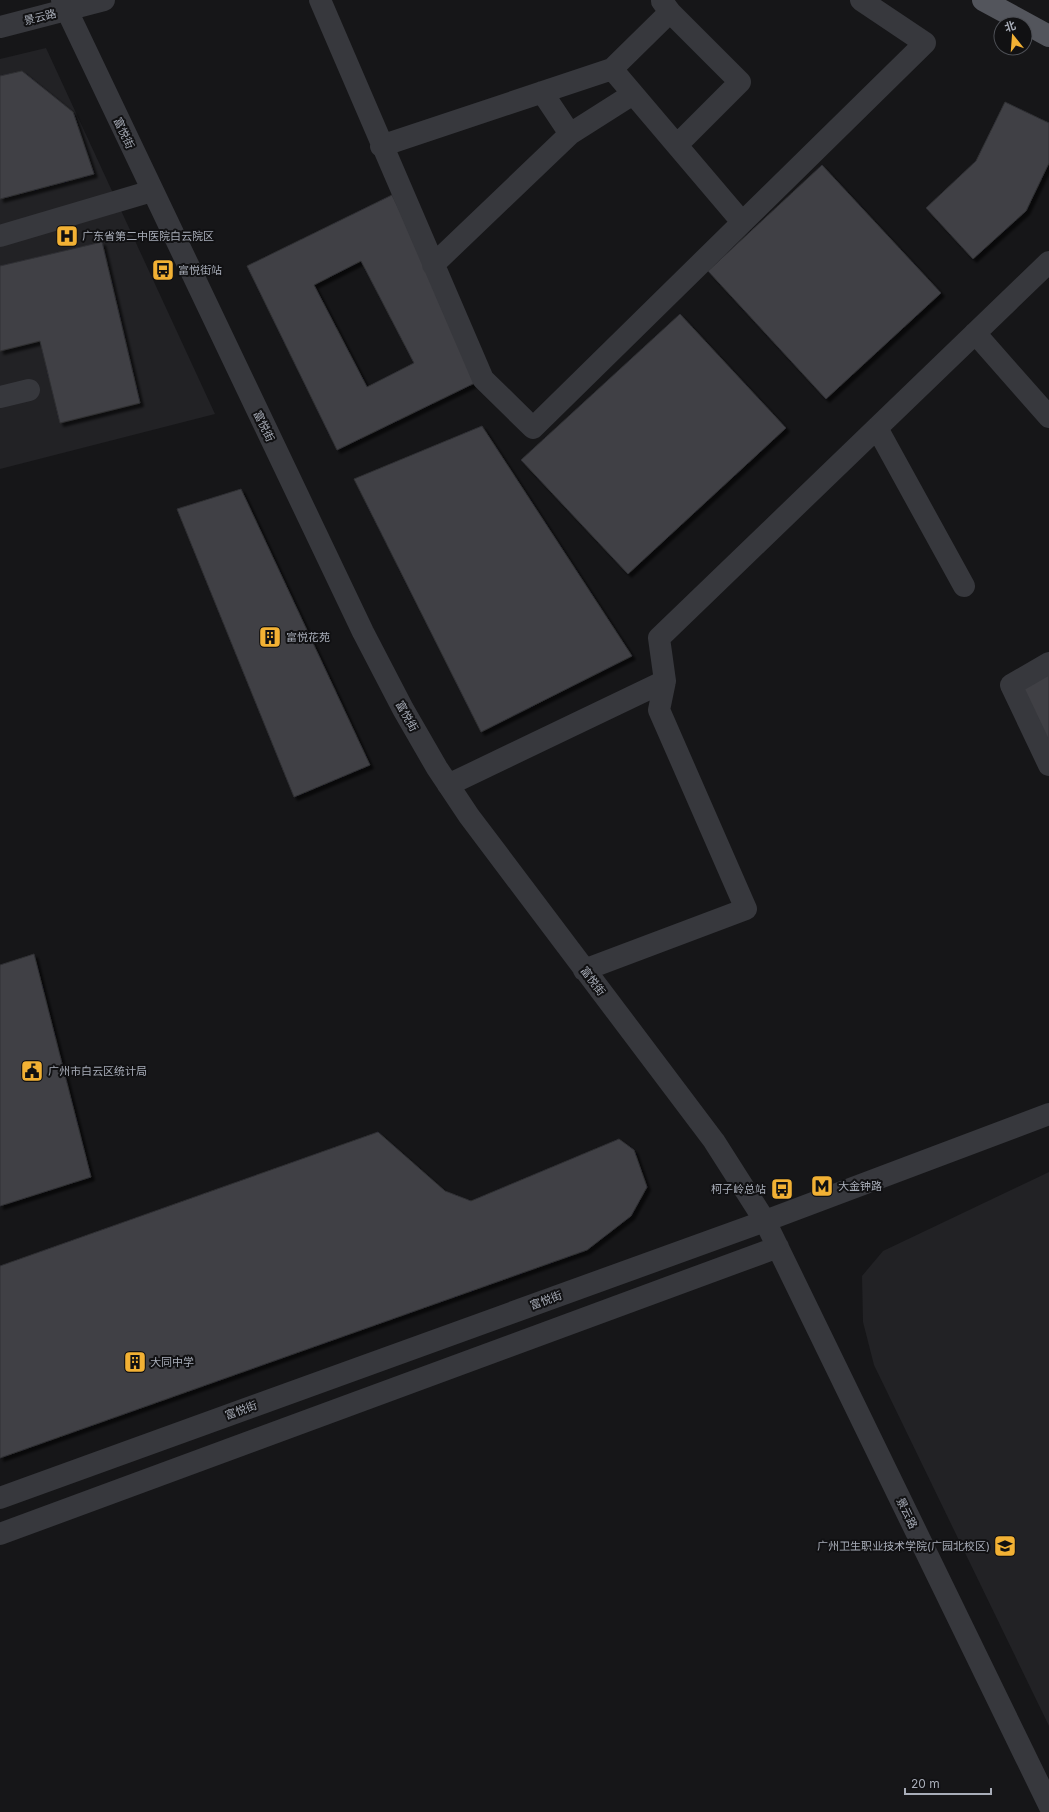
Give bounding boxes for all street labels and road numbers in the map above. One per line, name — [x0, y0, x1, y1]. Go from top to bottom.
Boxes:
street label: 景云路 — [22, 6, 58, 28]
street label: 富悦街 — [111, 115, 137, 151]
street label: 富悦街 — [250, 408, 278, 444]
street label: 富悦街 — [393, 698, 421, 734]
street label: 富悦街 — [577, 964, 609, 998]
street label: 富悦街 — [528, 1288, 564, 1312]
street label: 富悦街 — [223, 1398, 259, 1422]
street label: 景云路 — [893, 1495, 921, 1531]

